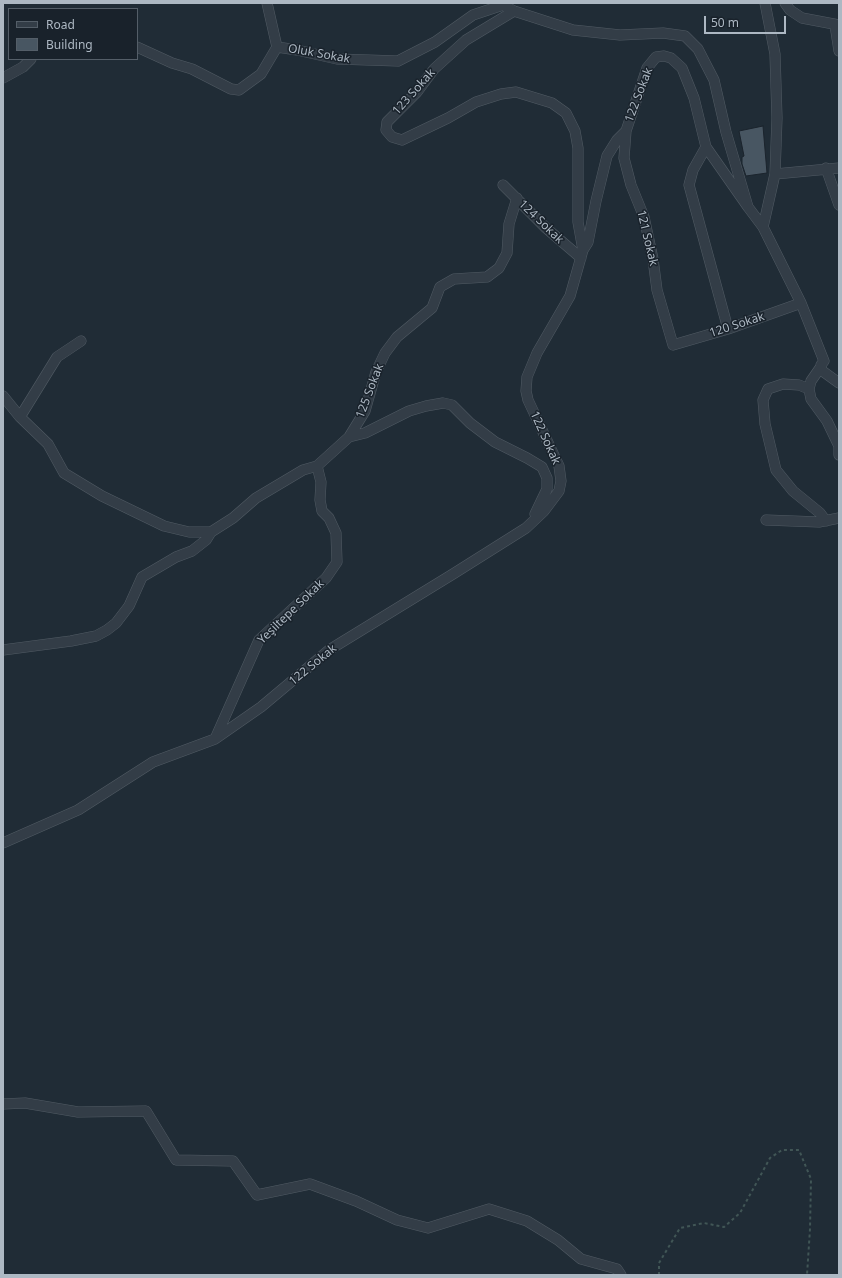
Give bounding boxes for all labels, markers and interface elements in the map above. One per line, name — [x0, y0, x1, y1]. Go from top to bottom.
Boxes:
legend — [8, 8, 138, 60]
scale bar — [706, 8, 788, 34]
text: 50 m — [711, 14, 739, 31]
text: Road — [46, 16, 75, 33]
text: Building — [46, 36, 93, 53]
street label: Oluk Sokak — [287, 41, 351, 67]
street label: 123 Sokak — [390, 66, 438, 118]
street label: 122 Sokak — [622, 66, 656, 124]
street label: 124 Sokak — [515, 197, 567, 247]
street label: 121 Sokak — [634, 209, 660, 267]
street label: 120 Sokak — [708, 309, 766, 341]
street label: 125 Sokak — [353, 362, 387, 420]
street label: 122 Sokak — [527, 409, 563, 467]
street label: Yeşiltepe Sokak — [255, 577, 327, 647]
street label: 122 Sokak — [286, 641, 340, 689]

